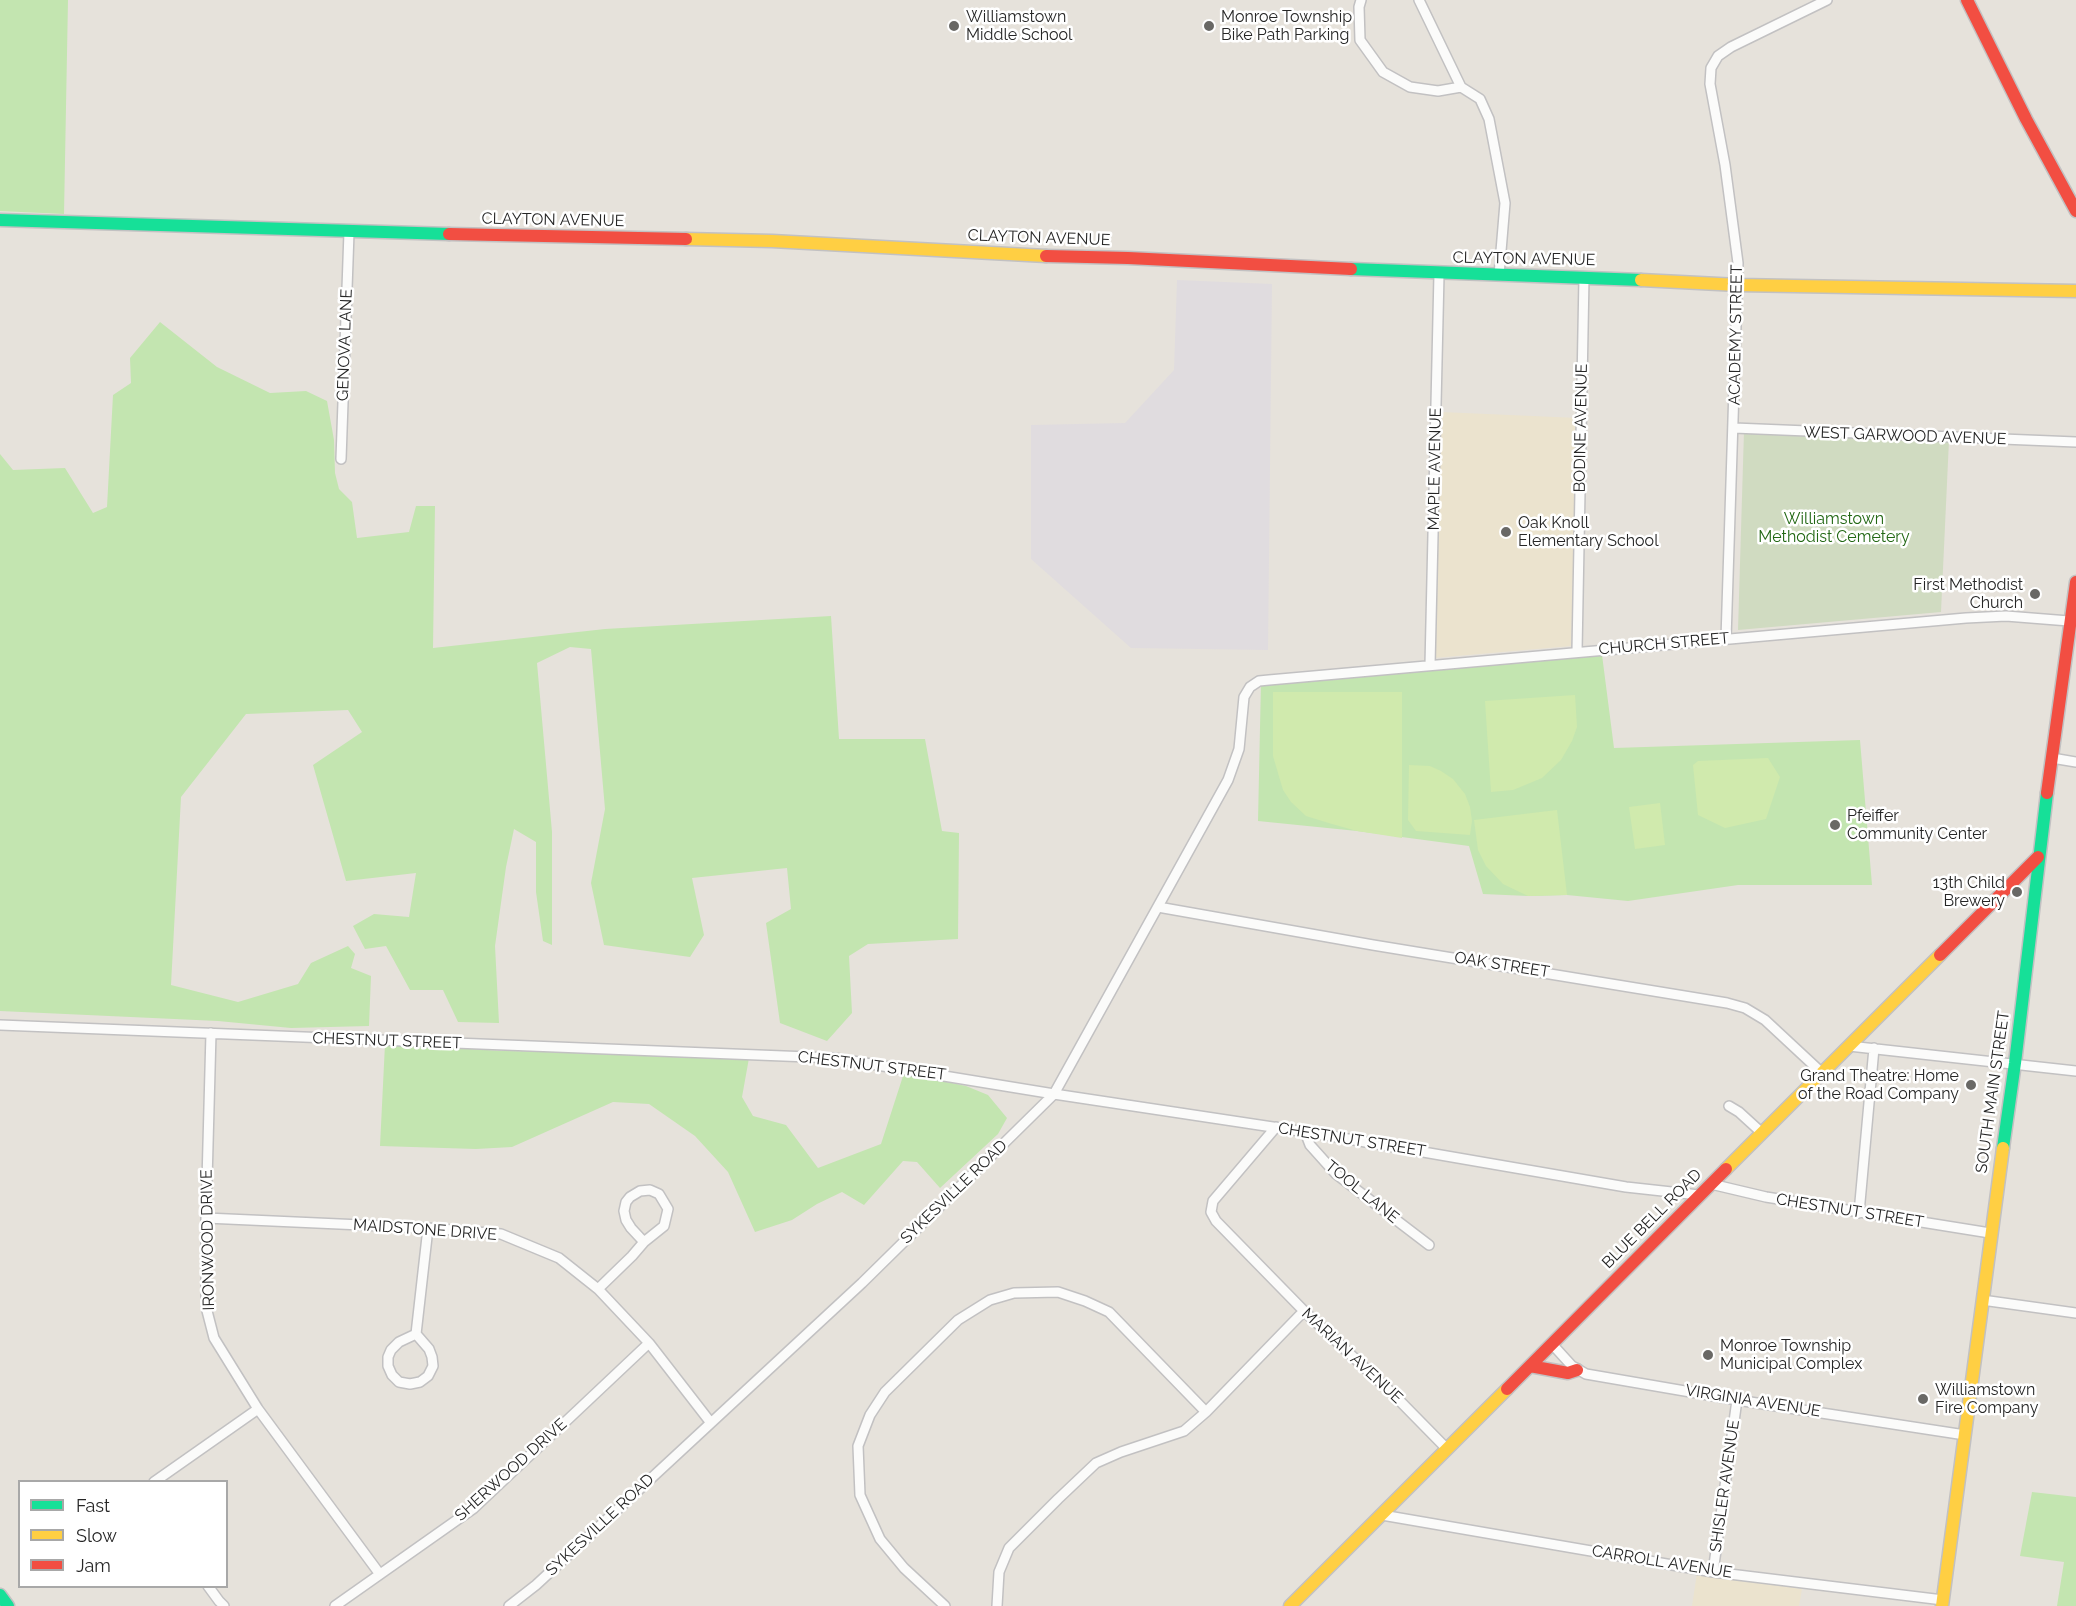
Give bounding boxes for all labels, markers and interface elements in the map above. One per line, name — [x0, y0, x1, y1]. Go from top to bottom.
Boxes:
place label: Williamstown Middle School — [966, 7, 1072, 45]
place label: Monroe Township Bike Path Parking — [1221, 7, 1352, 45]
marker: Williamstown Middle School — [947, 19, 961, 33]
marker: Monroe Township Bike Path Parking — [1202, 19, 1216, 33]
street label: CLAYTON AVENUE — [481, 209, 625, 231]
street label: CLAYTON AVENUE — [967, 226, 1111, 250]
street label: CLAYTON AVENUE — [1452, 248, 1596, 270]
street label: ACADEMY STREET — [1725, 264, 1747, 406]
street label: GENOVA LANE — [333, 289, 357, 401]
street label: BODINE AVENUE — [1570, 363, 1592, 493]
street label: MAPLE AVENUE — [1424, 408, 1446, 530]
street label: WEST GARWOOD AVENUE — [1803, 423, 2007, 449]
park label: Williamstown Methodist Cemetery — [1758, 509, 1910, 547]
place label: Oak Knoll Elementary School — [1518, 513, 1658, 551]
marker: Oak Knoll Elementary School — [1499, 525, 1513, 539]
place label: First Methodist Church — [1913, 575, 2023, 613]
marker: First Methodist Church — [2028, 587, 2042, 601]
street label: CHURCH STREET — [1598, 629, 1730, 659]
place label: Pfeiffer Community Center — [1847, 806, 1987, 844]
marker: Pfeiffer Community Center — [1828, 818, 1842, 832]
place label: 13th Child Brewery — [1933, 873, 2005, 911]
marker: 13th Child Brewery — [2010, 885, 2024, 899]
street label: OAK STREET — [1453, 948, 1551, 982]
street label: SOUTH MAIN STREET — [1972, 1010, 2014, 1174]
street label: CHESTNUT STREET — [312, 1029, 462, 1053]
street label: CHESTNUT STREET — [797, 1047, 947, 1085]
place label: Grand Theatre: Home of the Road Company — [1798, 1066, 1959, 1104]
marker: Grand Theatre: Home of the Road Company — [1964, 1078, 1978, 1092]
street label: CHESTNUT STREET — [1277, 1119, 1427, 1161]
street label: SYKESVILLE ROAD — [897, 1136, 1011, 1248]
street label: TOOL LANE — [1321, 1157, 1403, 1227]
street label: BLUE BELL ROAD — [1598, 1165, 1706, 1273]
street label: IRONWOOD DRIVE — [197, 1169, 219, 1311]
street label: CHESTNUT STREET — [1775, 1190, 1925, 1232]
street label: MAIDSTONE DRIVE — [353, 1215, 497, 1245]
street label: MARIAN AVENUE — [1297, 1304, 1407, 1408]
place label: Monroe Township Municipal Complex — [1720, 1336, 1862, 1374]
marker: Monroe Township Municipal Complex — [1701, 1348, 1715, 1362]
place label: Williamstown Fire Company — [1935, 1380, 2038, 1418]
street label: VIRGINIA AVENUE — [1684, 1381, 1822, 1421]
marker: Williamstown Fire Company — [1916, 1392, 1930, 1406]
street label: SHERWOOD DRIVE — [451, 1415, 571, 1525]
street label: SHISLER AVENUE — [1706, 1419, 1744, 1553]
street label: SYKESVILLE ROAD — [542, 1470, 658, 1580]
legend — [18, 1480, 228, 1588]
text: Fast — [76, 1495, 110, 1516]
text: Slow — [76, 1525, 117, 1546]
street label: CARROLL AVENUE — [1590, 1541, 1734, 1583]
text: Jam — [76, 1555, 111, 1576]

